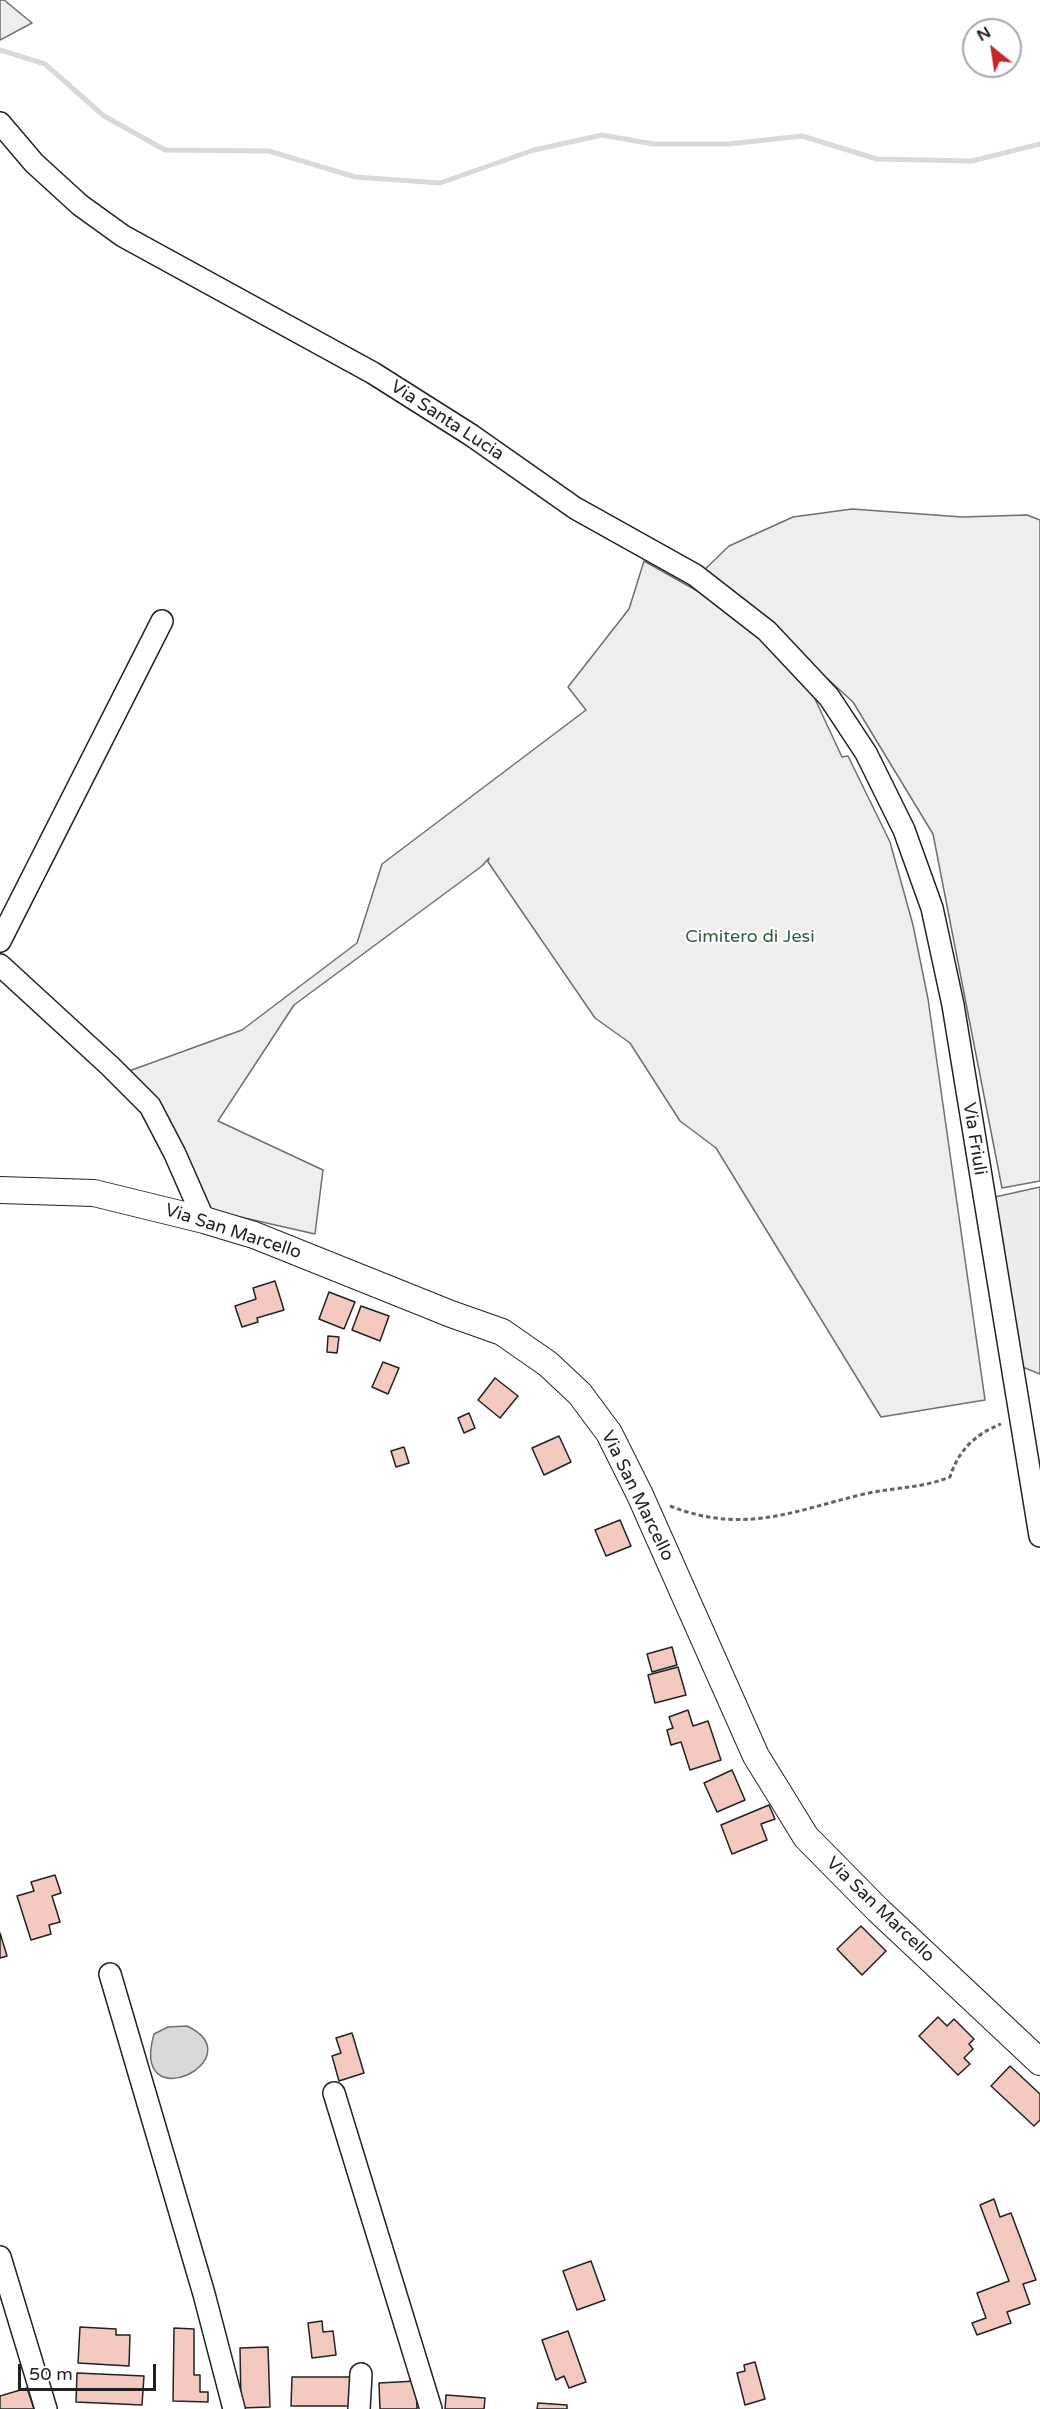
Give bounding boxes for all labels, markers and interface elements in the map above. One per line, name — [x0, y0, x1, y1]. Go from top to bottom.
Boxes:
north arrow — [962, 18, 1022, 78]
text: N — [973, 22, 995, 46]
street label: Via Santa Lucia — [386, 376, 508, 466]
park label: Cimitero di Jesi — [685, 926, 815, 948]
street label: Via Friuli — [958, 1101, 990, 1177]
street label: Via San Marcello — [162, 1200, 304, 1264]
street label: Via San Marcello — [596, 1427, 678, 1565]
street label: Via San Marcello — [821, 1853, 939, 1967]
scale bar — [21, 2352, 159, 2390]
text: 50 m — [29, 2363, 73, 2385]

